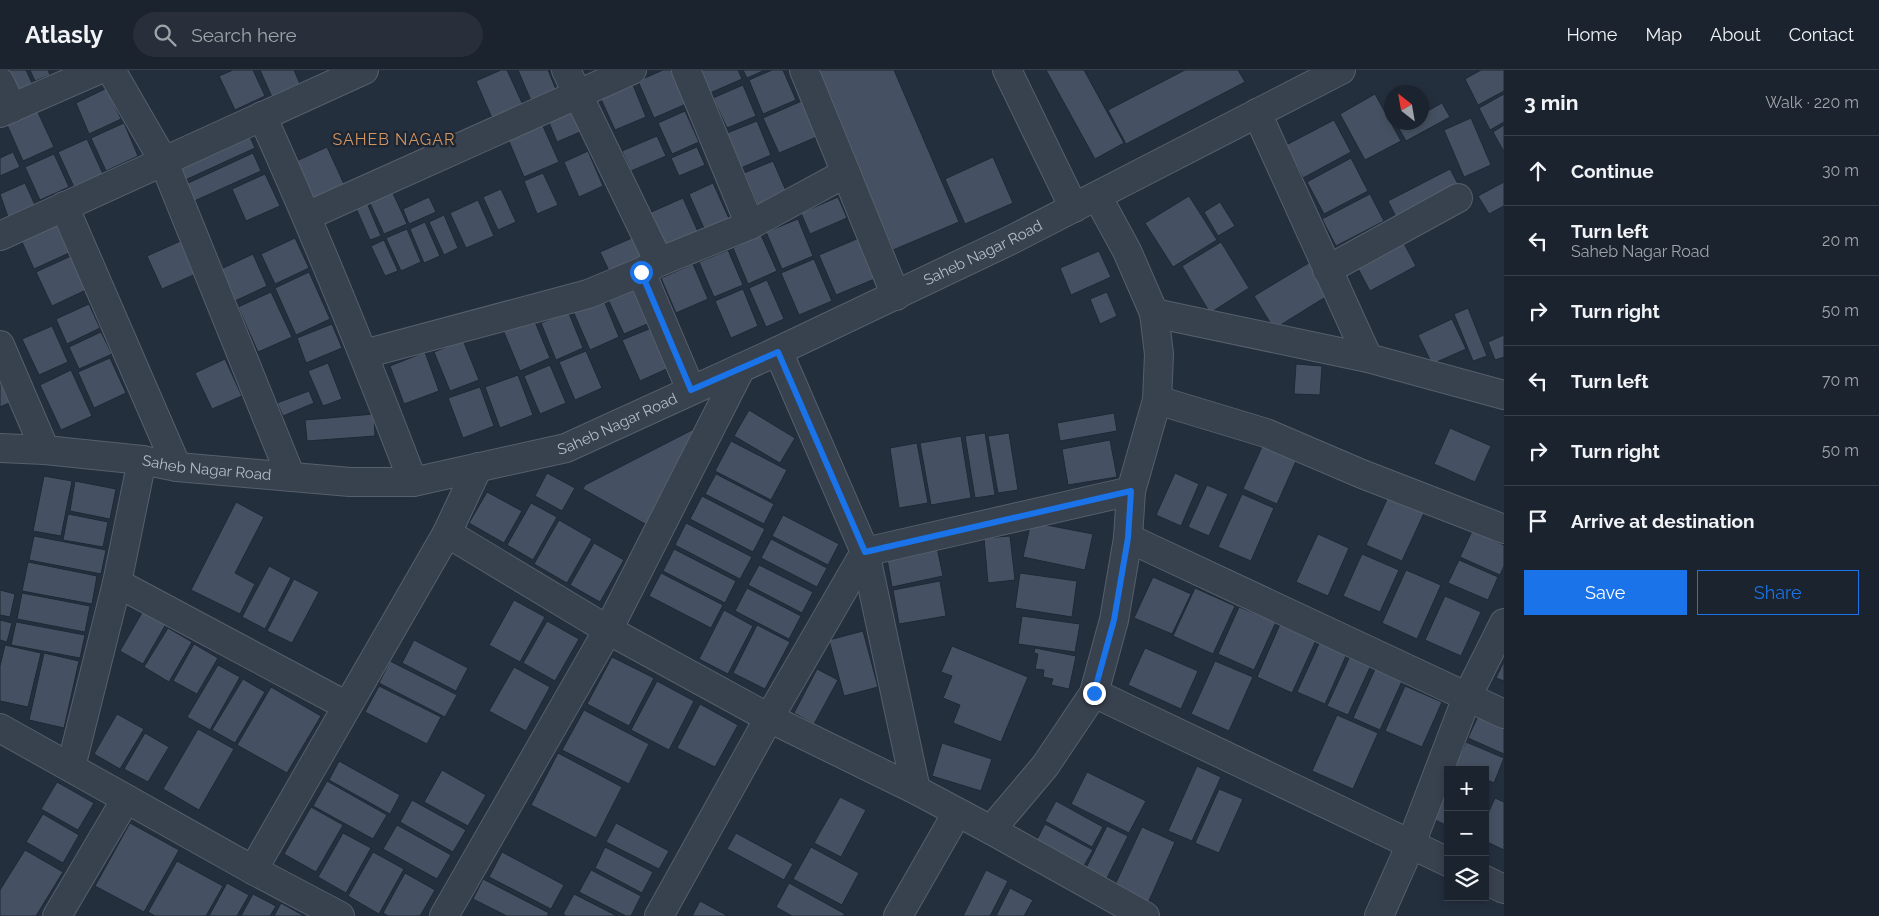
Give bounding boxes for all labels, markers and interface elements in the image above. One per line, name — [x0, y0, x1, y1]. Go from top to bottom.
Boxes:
search box — [133, 12, 483, 57]
text: Atlasly — [25, 20, 103, 49]
icon: search — [151, 21, 179, 49]
text: Search here — [191, 24, 297, 46]
text: Home — [1566, 24, 1617, 45]
text: Map — [1645, 24, 1682, 45]
text: About — [1710, 24, 1761, 45]
text: Contact — [1789, 24, 1854, 45]
north arrow — [1384, 85, 1429, 130]
text: 3 min — [1524, 90, 1578, 115]
text: Walk · 220 m — [1765, 93, 1859, 112]
district label: SAHEB NAGAR — [332, 130, 456, 149]
icon: ahead — [1524, 157, 1552, 185]
text: Continue — [1571, 160, 1654, 182]
text: 30 m — [1822, 161, 1859, 180]
street label: Saheb Nagar Road — [921, 216, 1045, 289]
text: Turn left — [1571, 220, 1648, 242]
icon: left — [1524, 227, 1552, 255]
text: 20 m — [1822, 231, 1859, 250]
text: Saheb Nagar Road — [1571, 242, 1709, 261]
route start — [630, 261, 653, 284]
icon: right — [1524, 297, 1552, 325]
text: Turn right — [1571, 300, 1660, 322]
text: 50 m — [1822, 301, 1859, 320]
icon: left — [1524, 367, 1552, 395]
text: Turn left — [1571, 370, 1648, 392]
text: 70 m — [1822, 371, 1859, 390]
street label: Saheb Nagar Road — [556, 389, 680, 459]
icon: right — [1524, 437, 1552, 465]
text: Turn right — [1571, 440, 1660, 462]
text: 50 m — [1822, 441, 1859, 460]
street label: Saheb Nagar Road — [141, 451, 272, 484]
icon: arrive — [1524, 507, 1552, 535]
text: Arrive at destination — [1571, 510, 1755, 532]
button: Save — [1524, 570, 1687, 615]
button: Share — [1697, 570, 1859, 615]
route end — [1083, 682, 1106, 705]
map controls — [1444, 766, 1489, 901]
button: + — [1444, 766, 1489, 811]
button: − — [1444, 811, 1489, 856]
button: layers — [1444, 856, 1489, 901]

